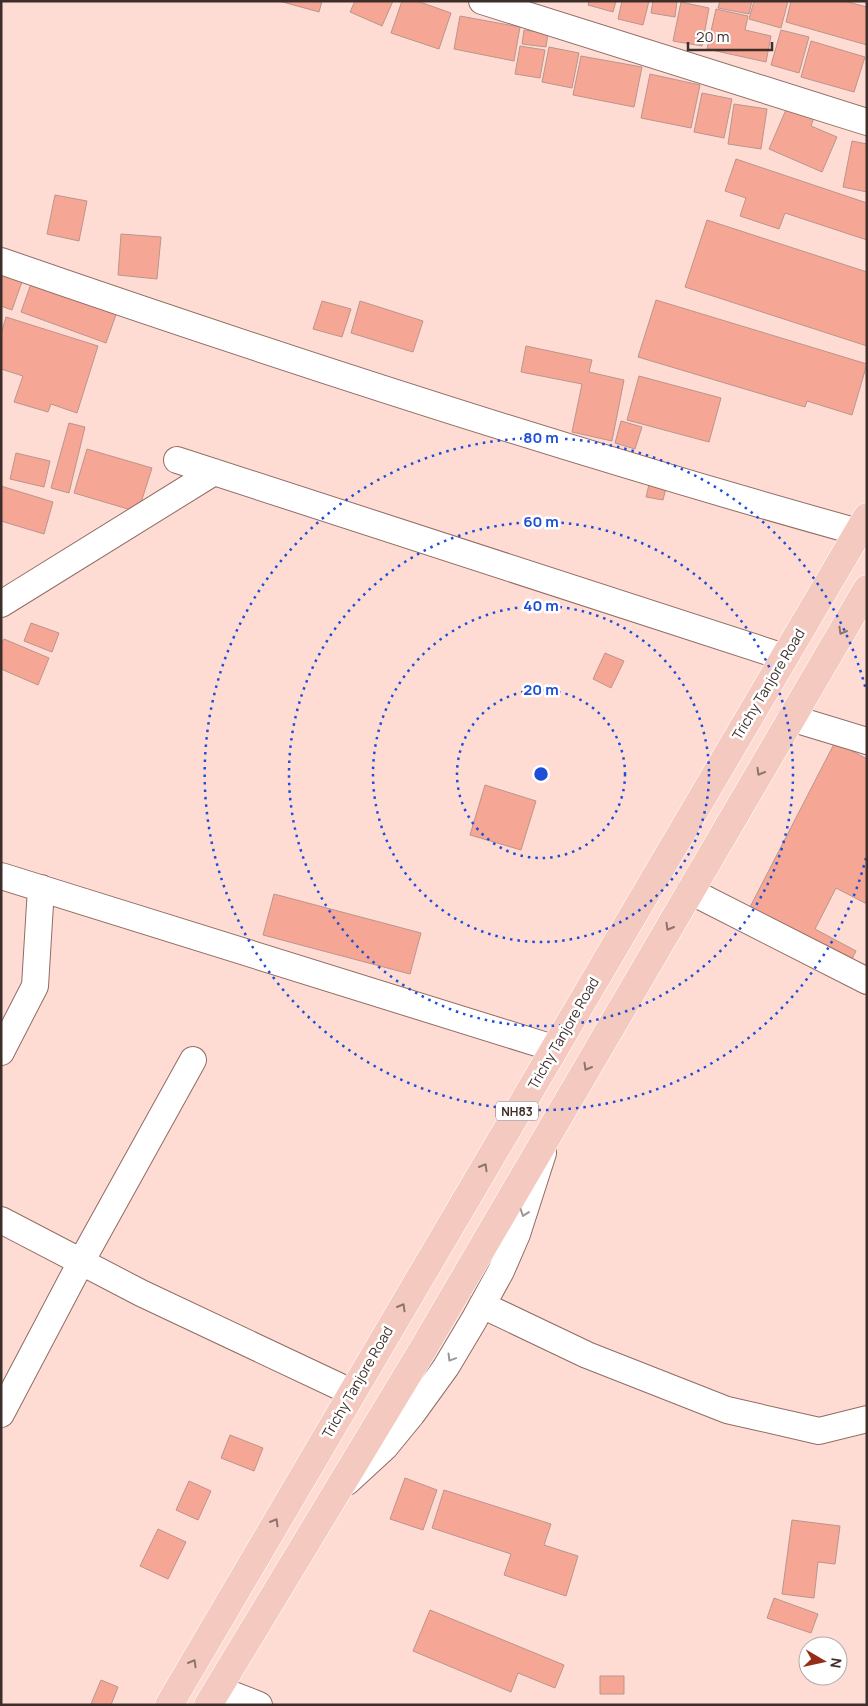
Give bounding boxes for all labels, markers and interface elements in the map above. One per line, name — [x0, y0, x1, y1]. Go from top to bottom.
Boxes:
scale bar — [688, 20, 772, 52]
text: 20 m — [696, 26, 729, 47]
text: 80 m — [523, 427, 559, 448]
text: 60 m — [523, 511, 559, 532]
text: 40 m — [523, 595, 559, 616]
street label: Trichy Tanjore Road — [727, 625, 809, 743]
one-way arrow — [838, 626, 848, 635]
text: 20 m — [523, 679, 559, 700]
centre of rings — [532, 765, 550, 783]
one-way arrow — [756, 766, 766, 775]
one-way arrow — [666, 922, 676, 931]
street label: Trichy Tanjore Road — [523, 973, 603, 1093]
one-way arrow — [583, 1062, 593, 1071]
road number: NH83 — [496, 1102, 538, 1120]
one-way arrow — [478, 1163, 488, 1172]
one-way arrow — [520, 1209, 530, 1217]
one-way arrow — [395, 1303, 405, 1312]
street label: Trichy Tanjore Road — [317, 1322, 397, 1442]
one-way arrow — [447, 1352, 457, 1361]
one-way arrow — [269, 1519, 279, 1528]
north arrow — [798, 1636, 848, 1686]
text: N — [826, 1657, 847, 1670]
one-way arrow — [187, 1659, 197, 1668]

